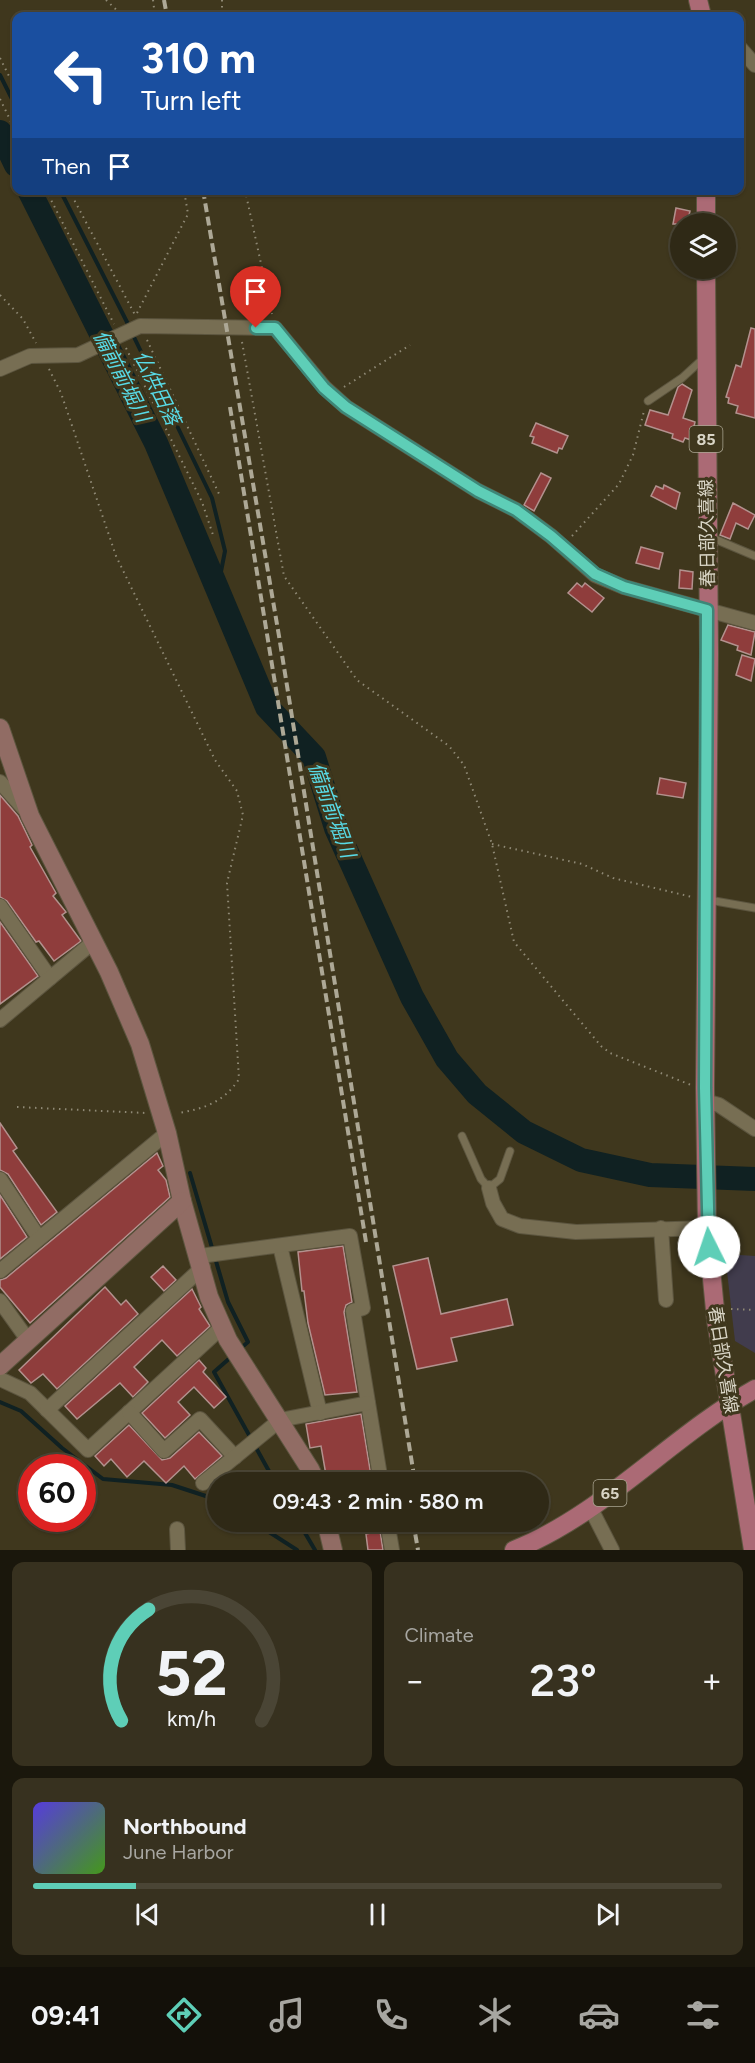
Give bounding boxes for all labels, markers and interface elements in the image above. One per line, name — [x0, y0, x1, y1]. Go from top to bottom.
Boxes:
text: 310 m — [141, 33, 256, 84]
icon: left — [42, 36, 120, 114]
text: Turn left — [141, 84, 241, 117]
icon: arrive — [103, 150, 136, 183]
text: Then — [42, 153, 91, 180]
map controls — [670, 213, 736, 279]
button: layers — [670, 213, 736, 279]
pin — [230, 266, 281, 328]
icon: arrive — [239, 275, 272, 308]
water label: 備前前堀川 — [89, 326, 156, 428]
water label: 仏供田落 — [129, 347, 187, 432]
road number: 85 — [690, 426, 722, 452]
street label: 春日部久喜線 — [695, 479, 719, 587]
water label: 備前前堀川 — [304, 759, 361, 863]
position arrow — [677, 1215, 741, 1279]
street label: 春日部久喜線 — [704, 1305, 742, 1415]
speed limit sign: 60 — [18, 1454, 96, 1532]
road number: 65 — [594, 1480, 626, 1506]
text: 09:43 · 2 min · 580 m — [272, 1488, 484, 1515]
text: Climate — [405, 1623, 474, 1647]
text: 52 — [156, 1636, 228, 1711]
text: 23° — [530, 1653, 597, 1707]
text: − — [405, 1661, 425, 1700]
text: + — [701, 1661, 722, 1700]
text: km/h — [167, 1706, 216, 1731]
text: Northbound — [123, 1813, 247, 1840]
text: June Harbor — [123, 1840, 234, 1864]
icon: previous — [131, 1898, 164, 1931]
icon: pause — [361, 1898, 394, 1931]
icon: next — [591, 1898, 624, 1931]
icon: directions — [163, 1994, 205, 2036]
icon: music — [266, 1994, 308, 2036]
icon: phone — [370, 1994, 412, 2036]
icon: climate — [474, 1994, 516, 2036]
icon: car — [578, 1994, 620, 2036]
icon: filters — [682, 1994, 724, 2036]
text: 09:41 — [31, 1999, 101, 2032]

